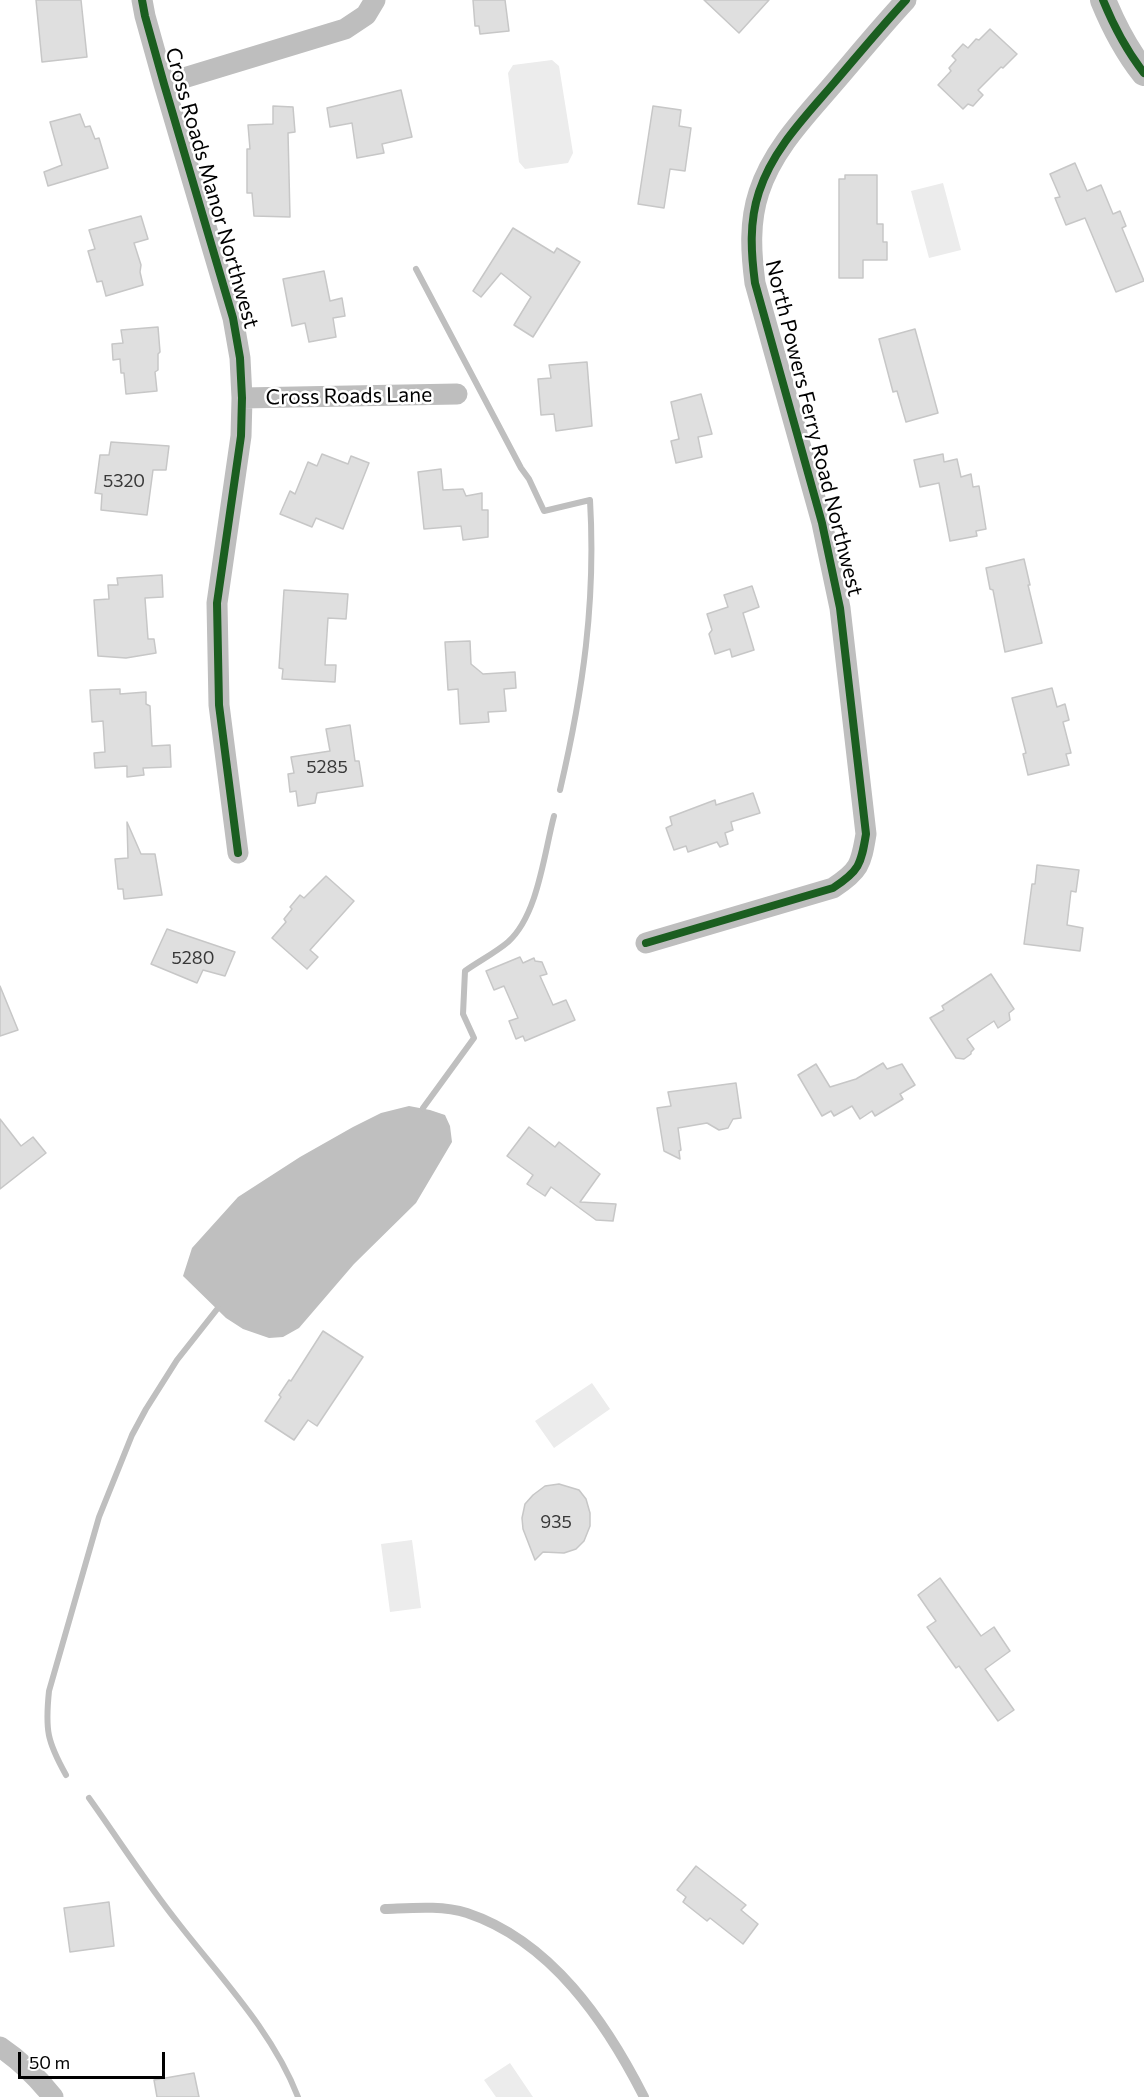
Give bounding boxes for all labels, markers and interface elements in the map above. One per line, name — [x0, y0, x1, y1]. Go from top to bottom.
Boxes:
street label: Cross Roads Manor Northwest — [160, 45, 264, 331]
street label: North Powers Ferry Road Northwest — [760, 257, 868, 599]
street label: Cross Roads Lane — [266, 382, 432, 410]
house number: 5320 — [103, 470, 145, 492]
house number: 5285 — [306, 756, 348, 778]
house number: 5280 — [172, 947, 214, 969]
house number: 935 — [540, 1511, 572, 1533]
scale bar — [21, 2040, 168, 2078]
text: 50 m — [29, 2051, 70, 2073]

